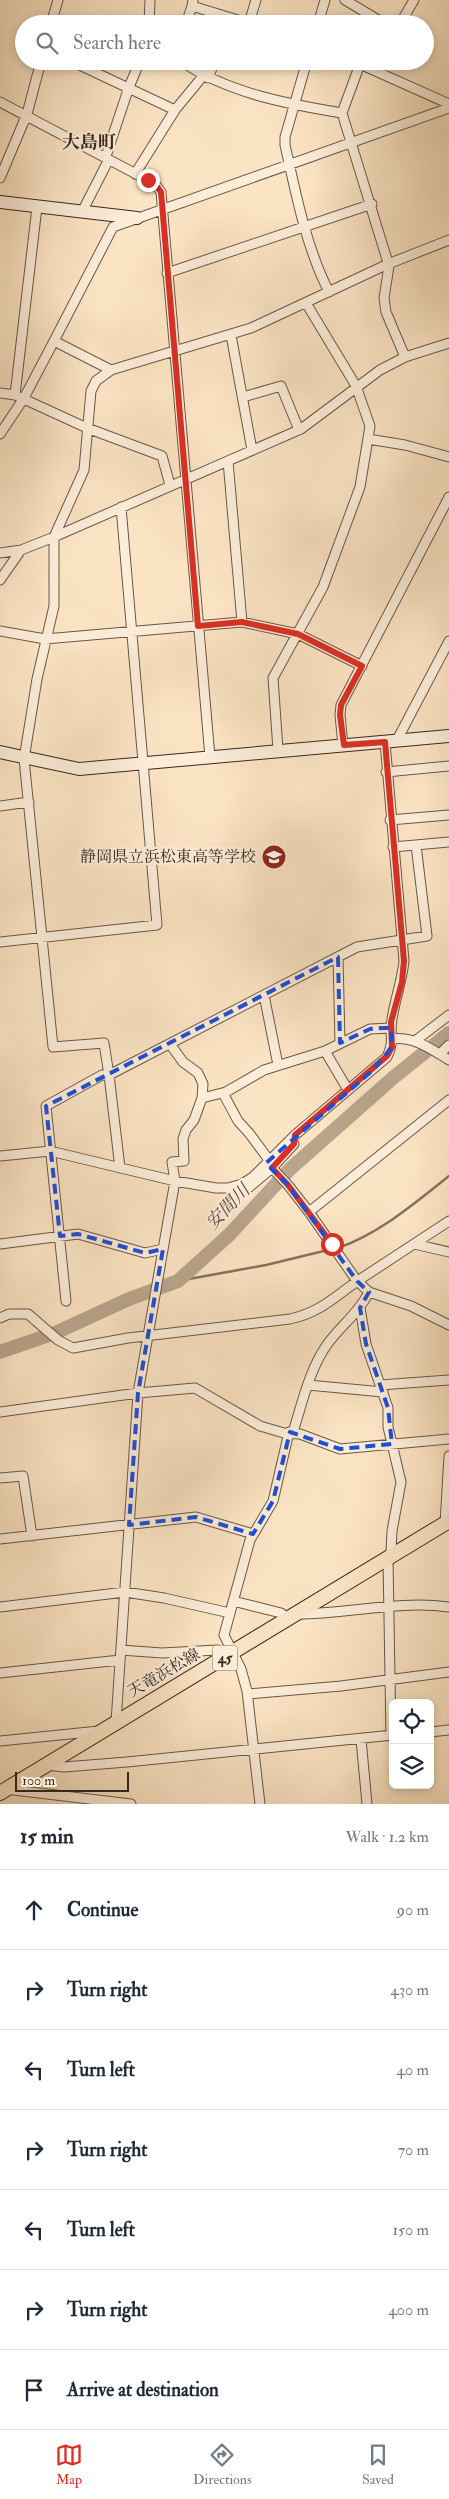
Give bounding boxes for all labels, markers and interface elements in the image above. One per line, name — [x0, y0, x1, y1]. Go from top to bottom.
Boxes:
search box — [15, 15, 434, 70]
icon: search — [33, 29, 61, 57]
text: Search here — [73, 31, 161, 55]
district label: 大島町 — [62, 131, 116, 154]
route end — [137, 169, 160, 192]
school or university icon: 静岡県立浜松東高等学校 — [261, 844, 287, 870]
place label: 静岡県立浜松東高等学校 — [80, 847, 256, 867]
water label: 安間川 — [201, 1178, 256, 1234]
route start — [321, 1233, 344, 1256]
street label: 天竜浜松線 — [124, 1644, 204, 1702]
road number: 45 — [212, 1646, 238, 1670]
map controls — [389, 1699, 434, 1789]
button: locate — [389, 1699, 434, 1744]
button: layers — [389, 1744, 434, 1789]
scale bar — [15, 1769, 129, 1792]
text: 100 m — [22, 1772, 55, 1789]
text: 15 min — [20, 1823, 74, 1850]
text: Walk · 1.2 km — [346, 1827, 429, 1847]
icon: ahead — [20, 1896, 48, 1924]
text: Continue — [67, 1898, 138, 1922]
text: 90 m — [397, 1900, 429, 1920]
icon: right — [20, 1976, 48, 2004]
text: Turn right — [67, 1978, 147, 2002]
text: 430 m — [390, 1980, 429, 2000]
icon: left — [20, 2056, 48, 2084]
text: Turn left — [67, 2058, 135, 2082]
text: 40 m — [396, 2060, 429, 2080]
icon: right — [20, 2136, 48, 2164]
text: Turn right — [67, 2138, 147, 2162]
text: 70 m — [398, 2140, 429, 2160]
icon: left — [20, 2216, 48, 2244]
text: Turn left — [67, 2218, 135, 2242]
text: 150 m — [392, 2220, 429, 2240]
icon: right — [20, 2296, 48, 2324]
text: Turn right — [67, 2298, 147, 2322]
text: 400 m — [388, 2300, 429, 2320]
icon: arrive — [20, 2376, 48, 2404]
text: Arrive at destination — [67, 2378, 219, 2402]
tab: Map — [55, 2441, 83, 2488]
tab: Directions — [193, 2441, 252, 2488]
tab: Saved — [362, 2441, 394, 2488]

